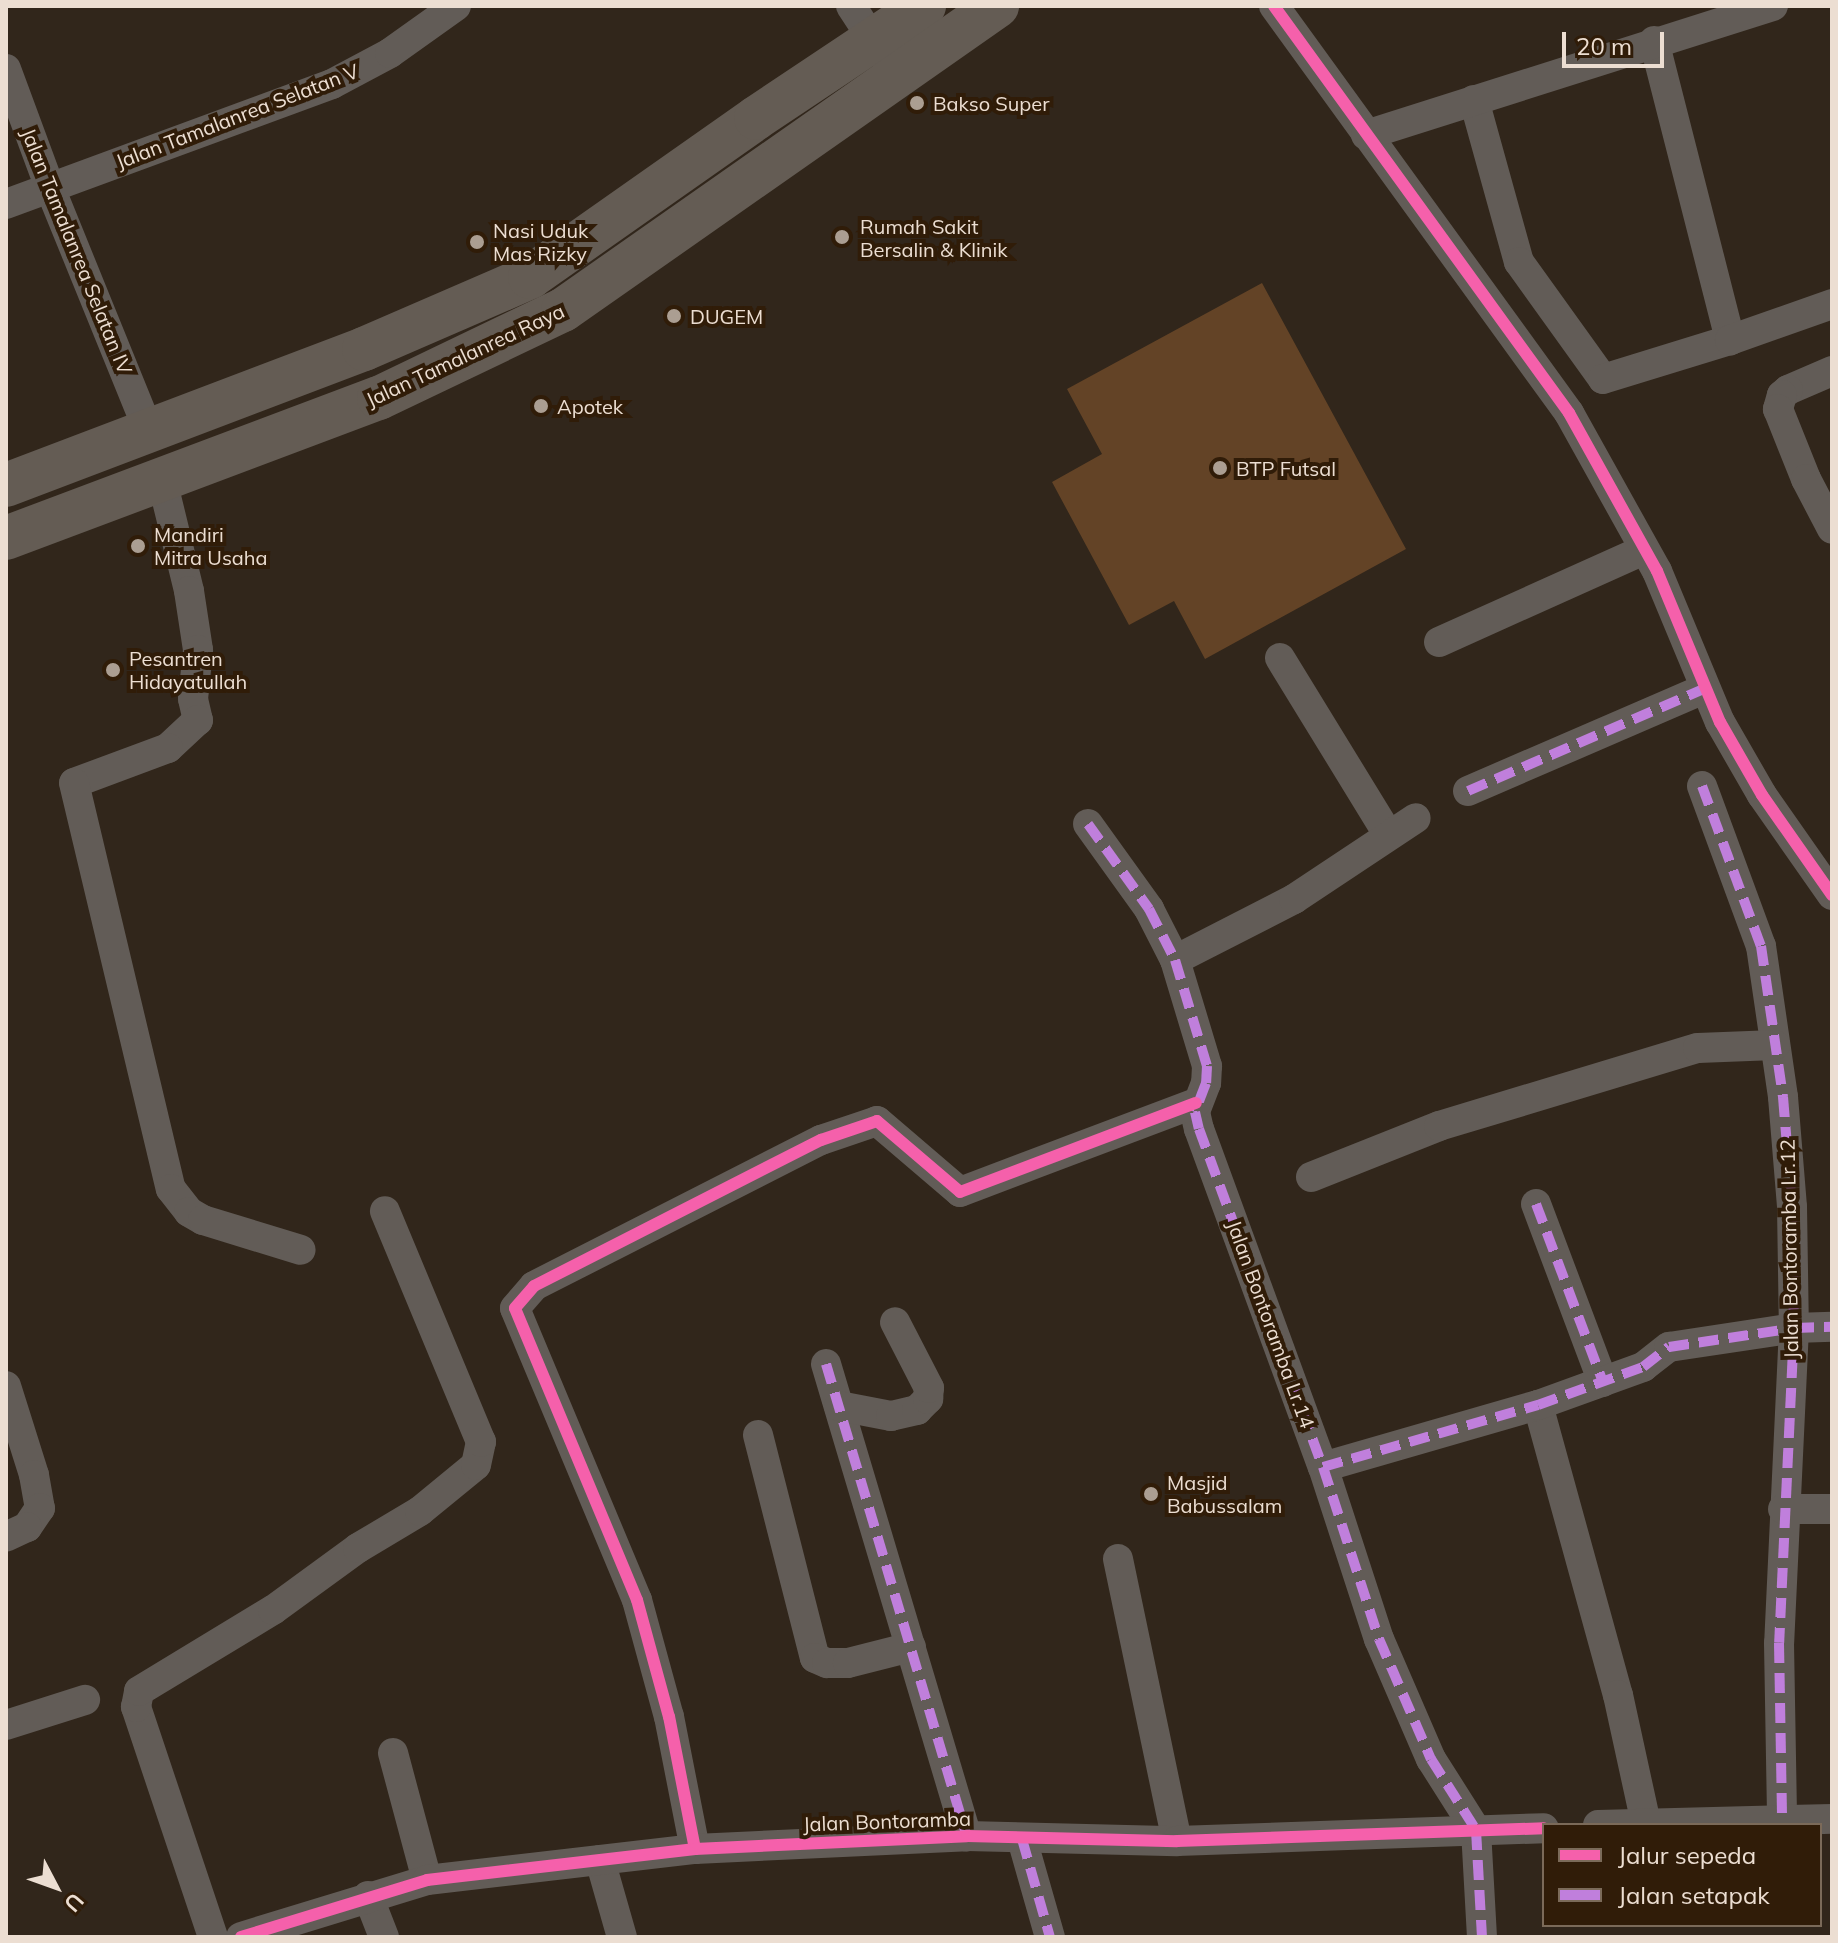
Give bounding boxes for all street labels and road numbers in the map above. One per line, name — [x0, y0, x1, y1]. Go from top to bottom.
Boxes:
street label: Jalan Tamalanrea Selatan V — [112, 59, 362, 173]
street label: Jalan Tamalanrea Selatan IV — [17, 124, 137, 378]
street label: Jalan Tamalanrea Raya — [362, 298, 568, 412]
street label: Jalan Bontoramba Lr.12 — [1775, 1139, 1803, 1359]
street label: Jalan Bontoramba Lr.14 — [1222, 1217, 1320, 1431]
street label: Jalan Bontoramba — [803, 1806, 971, 1836]

